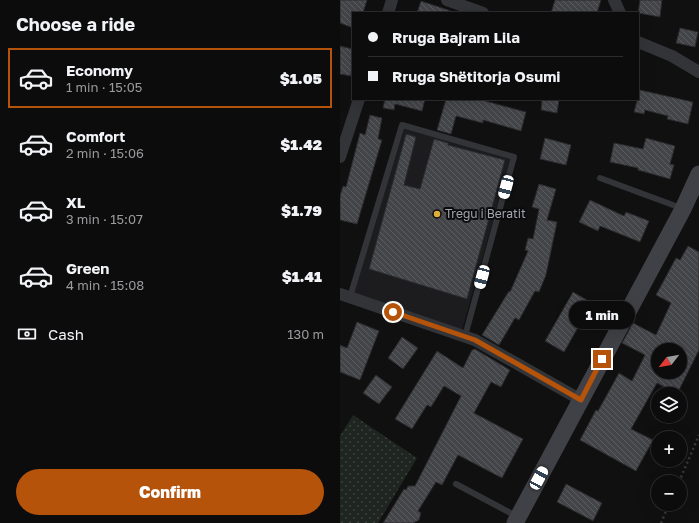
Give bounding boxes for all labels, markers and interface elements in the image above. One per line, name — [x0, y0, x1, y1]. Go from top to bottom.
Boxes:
text: Choose a ride — [16, 13, 135, 35]
text: Rruga Bajram Lila — [392, 28, 520, 46]
icon: car — [18, 60, 54, 96]
text: Economy — [66, 61, 133, 79]
text: Rruga Shëtitorja Osumi — [392, 67, 560, 85]
text: $1.05 — [280, 69, 322, 87]
text: 1 min · 15:05 — [66, 79, 142, 95]
icon: car — [18, 126, 54, 162]
text: Comfort — [66, 127, 125, 145]
text: $1.42 — [280, 135, 322, 153]
text: 2 min · 15:06 — [66, 145, 144, 161]
car — [497, 174, 515, 200]
icon: car — [18, 192, 54, 228]
text: XL — [66, 193, 85, 211]
text: $1.79 — [281, 201, 322, 219]
place label: Tregu i Beratit — [445, 206, 526, 221]
marker: Tregu i Beratit — [432, 209, 442, 219]
text: 3 min · 15:07 — [66, 211, 143, 227]
icon: car — [18, 258, 54, 294]
text: Green — [66, 259, 109, 277]
car — [473, 264, 491, 290]
text: $1.41 — [282, 267, 322, 285]
text: 4 min · 15:08 — [66, 277, 144, 293]
callout: 1 min — [569, 301, 635, 329]
route start — [384, 303, 402, 321]
text: 1 min — [585, 307, 619, 323]
icon: cash — [16, 323, 38, 345]
text: Cash — [48, 325, 84, 343]
text: 130 m — [287, 326, 324, 342]
north arrow — [651, 343, 687, 379]
map controls — [651, 343, 687, 511]
route end — [593, 350, 611, 368]
button: layers — [651, 387, 687, 423]
button: + — [651, 431, 687, 467]
car — [528, 465, 550, 491]
button: Confirm — [16, 469, 324, 515]
button: − — [651, 475, 687, 511]

